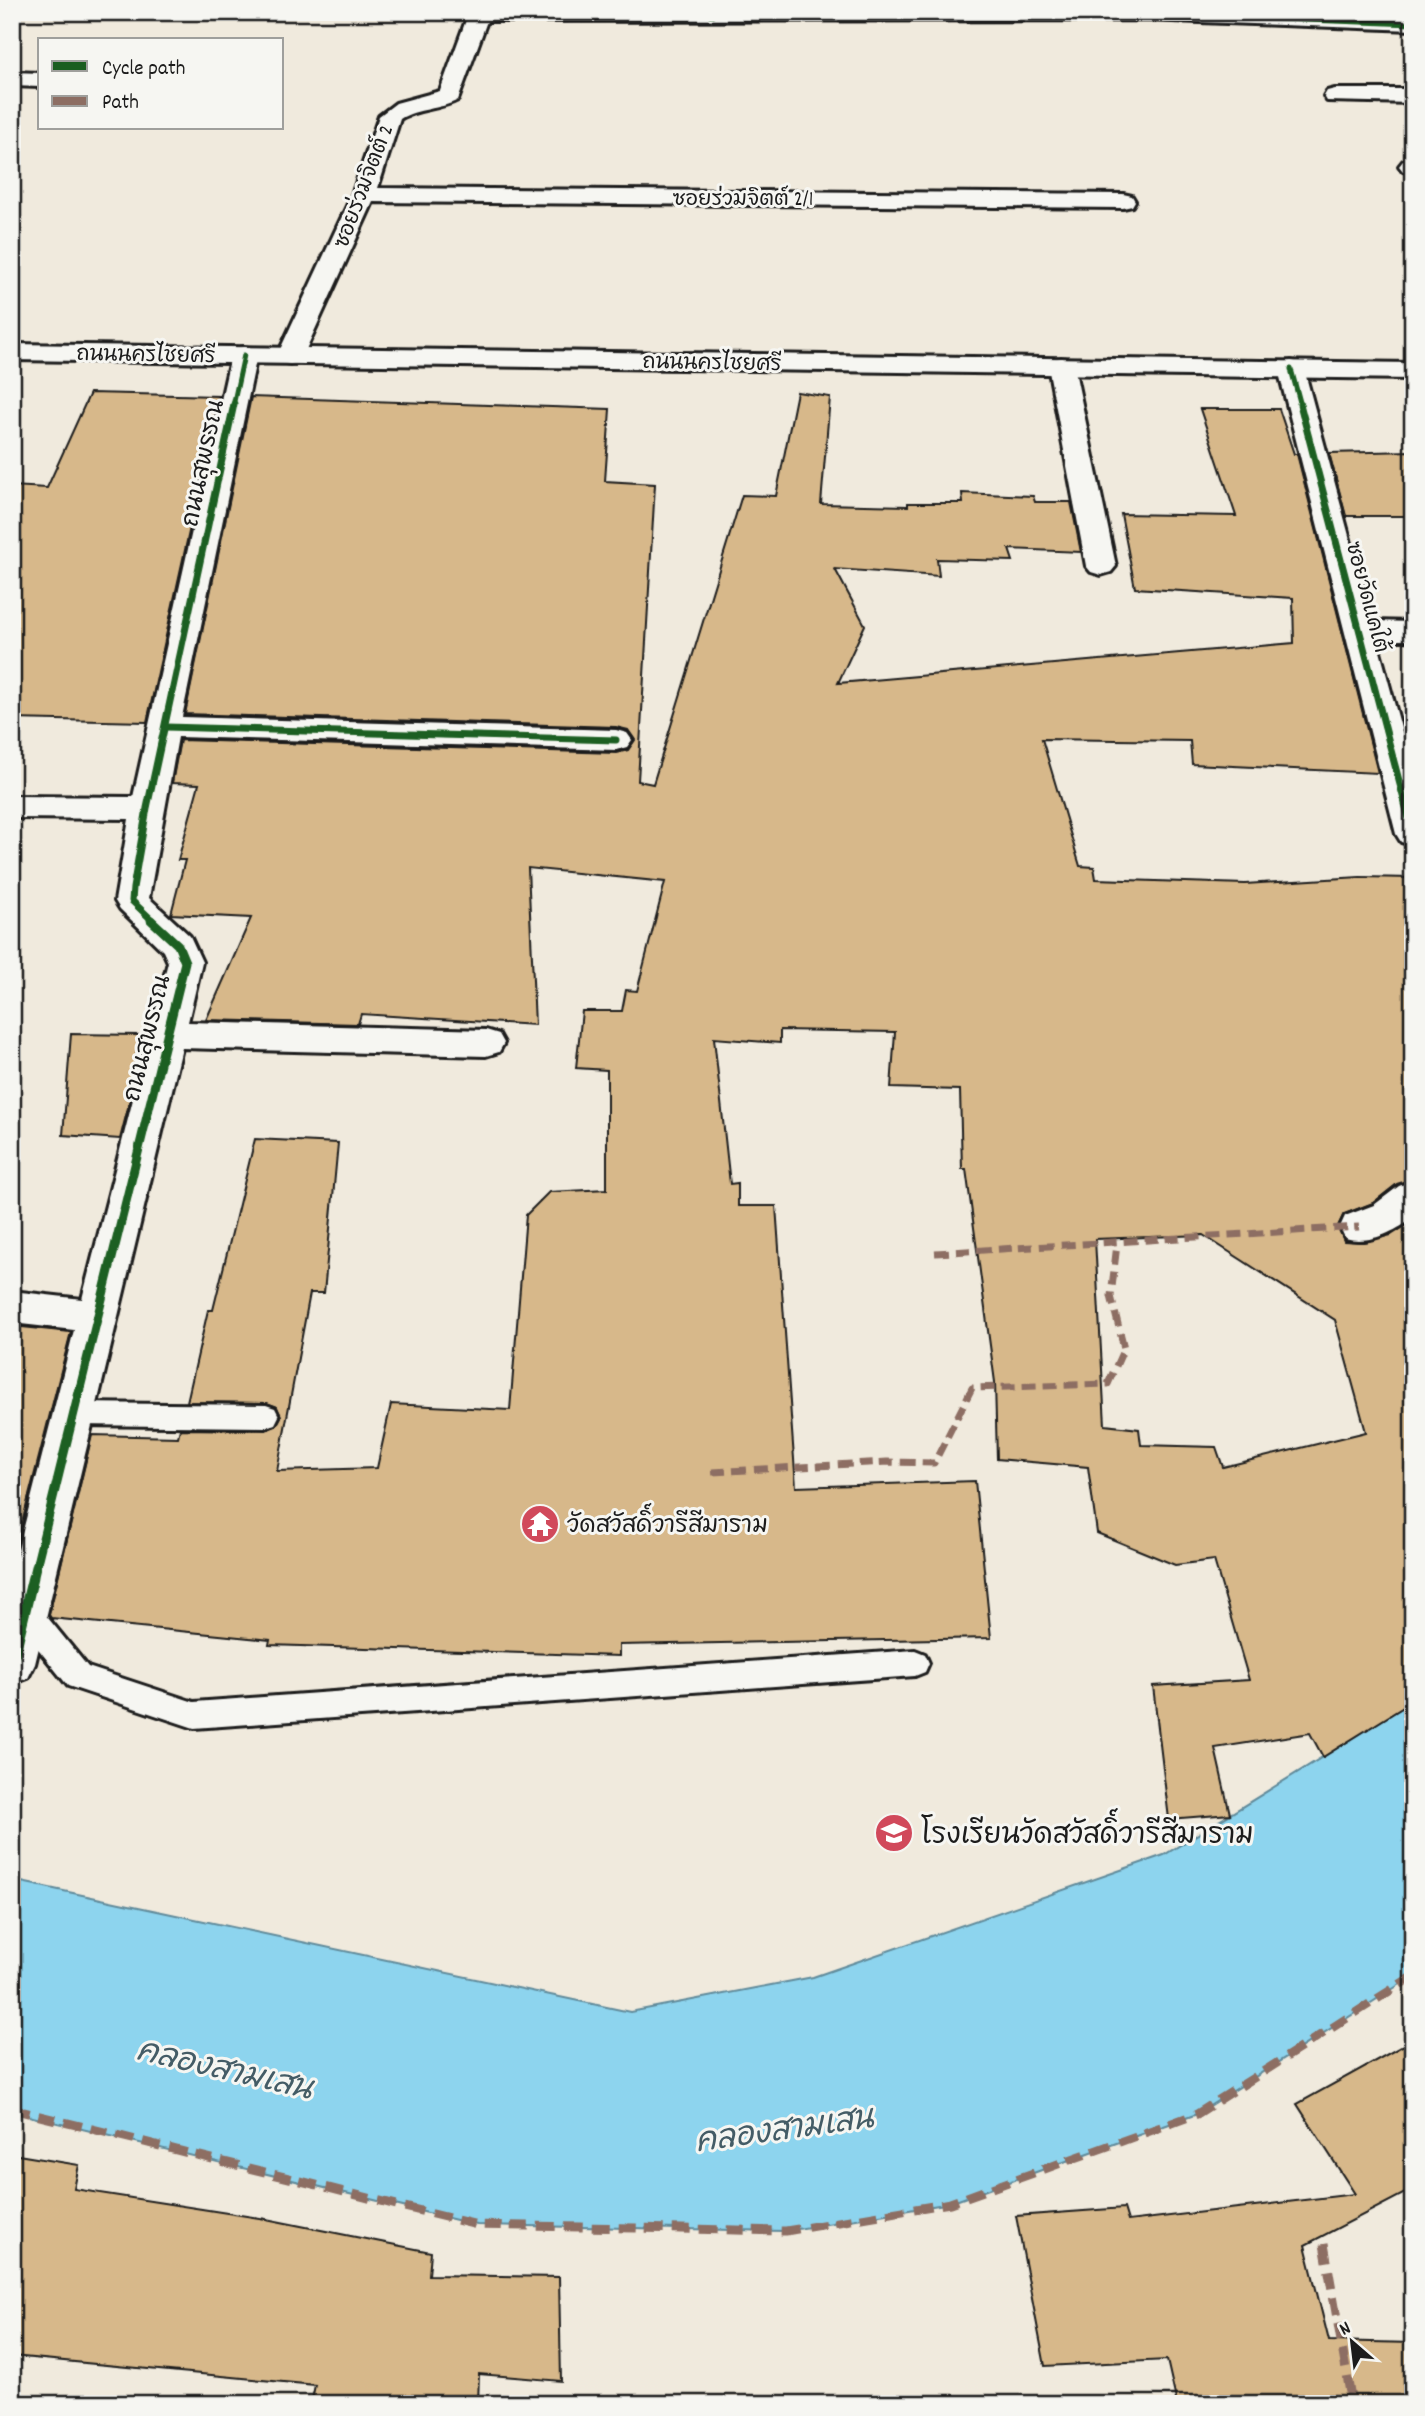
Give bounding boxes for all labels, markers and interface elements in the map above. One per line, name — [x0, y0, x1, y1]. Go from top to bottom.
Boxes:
legend — [38, 38, 284, 130]
text: Cycle path — [102, 55, 185, 85]
text: Path — [102, 89, 139, 119]
street label: ซอยร่วมจิตต์ 2 — [328, 121, 403, 253]
street label: ซอยร่วมจิตต์ 2/1 — [673, 185, 813, 216]
street label: ถนนนครไชยศรี — [76, 340, 216, 373]
street label: ถนนนครไชยศรี — [642, 348, 782, 381]
street label: ถนนสุพรรณ — [175, 397, 235, 530]
street label: ซอยวัดแคใต้ — [1336, 538, 1395, 657]
street label: ถนนสุพรรณ — [117, 972, 181, 1106]
place label: วัดสวัสดิ์วารีสีมาราม — [567, 1502, 768, 1544]
temple icon: วัดสวัสดิ์วารีสีมาราม — [519, 1503, 561, 1545]
place label: โรงเรียนวัดสวัสดิ์วารีสีมาราม — [921, 1808, 1254, 1858]
school or university icon: โรงเรียนวัดสวัสดิ์วารีสีมาราม — [873, 1812, 915, 1854]
water label: คลองสามเสน — [131, 2030, 318, 2116]
water label: คลองสามเสน — [693, 2097, 878, 2168]
north arrow — [1316, 2308, 1386, 2378]
text: N — [1335, 2316, 1356, 2344]

